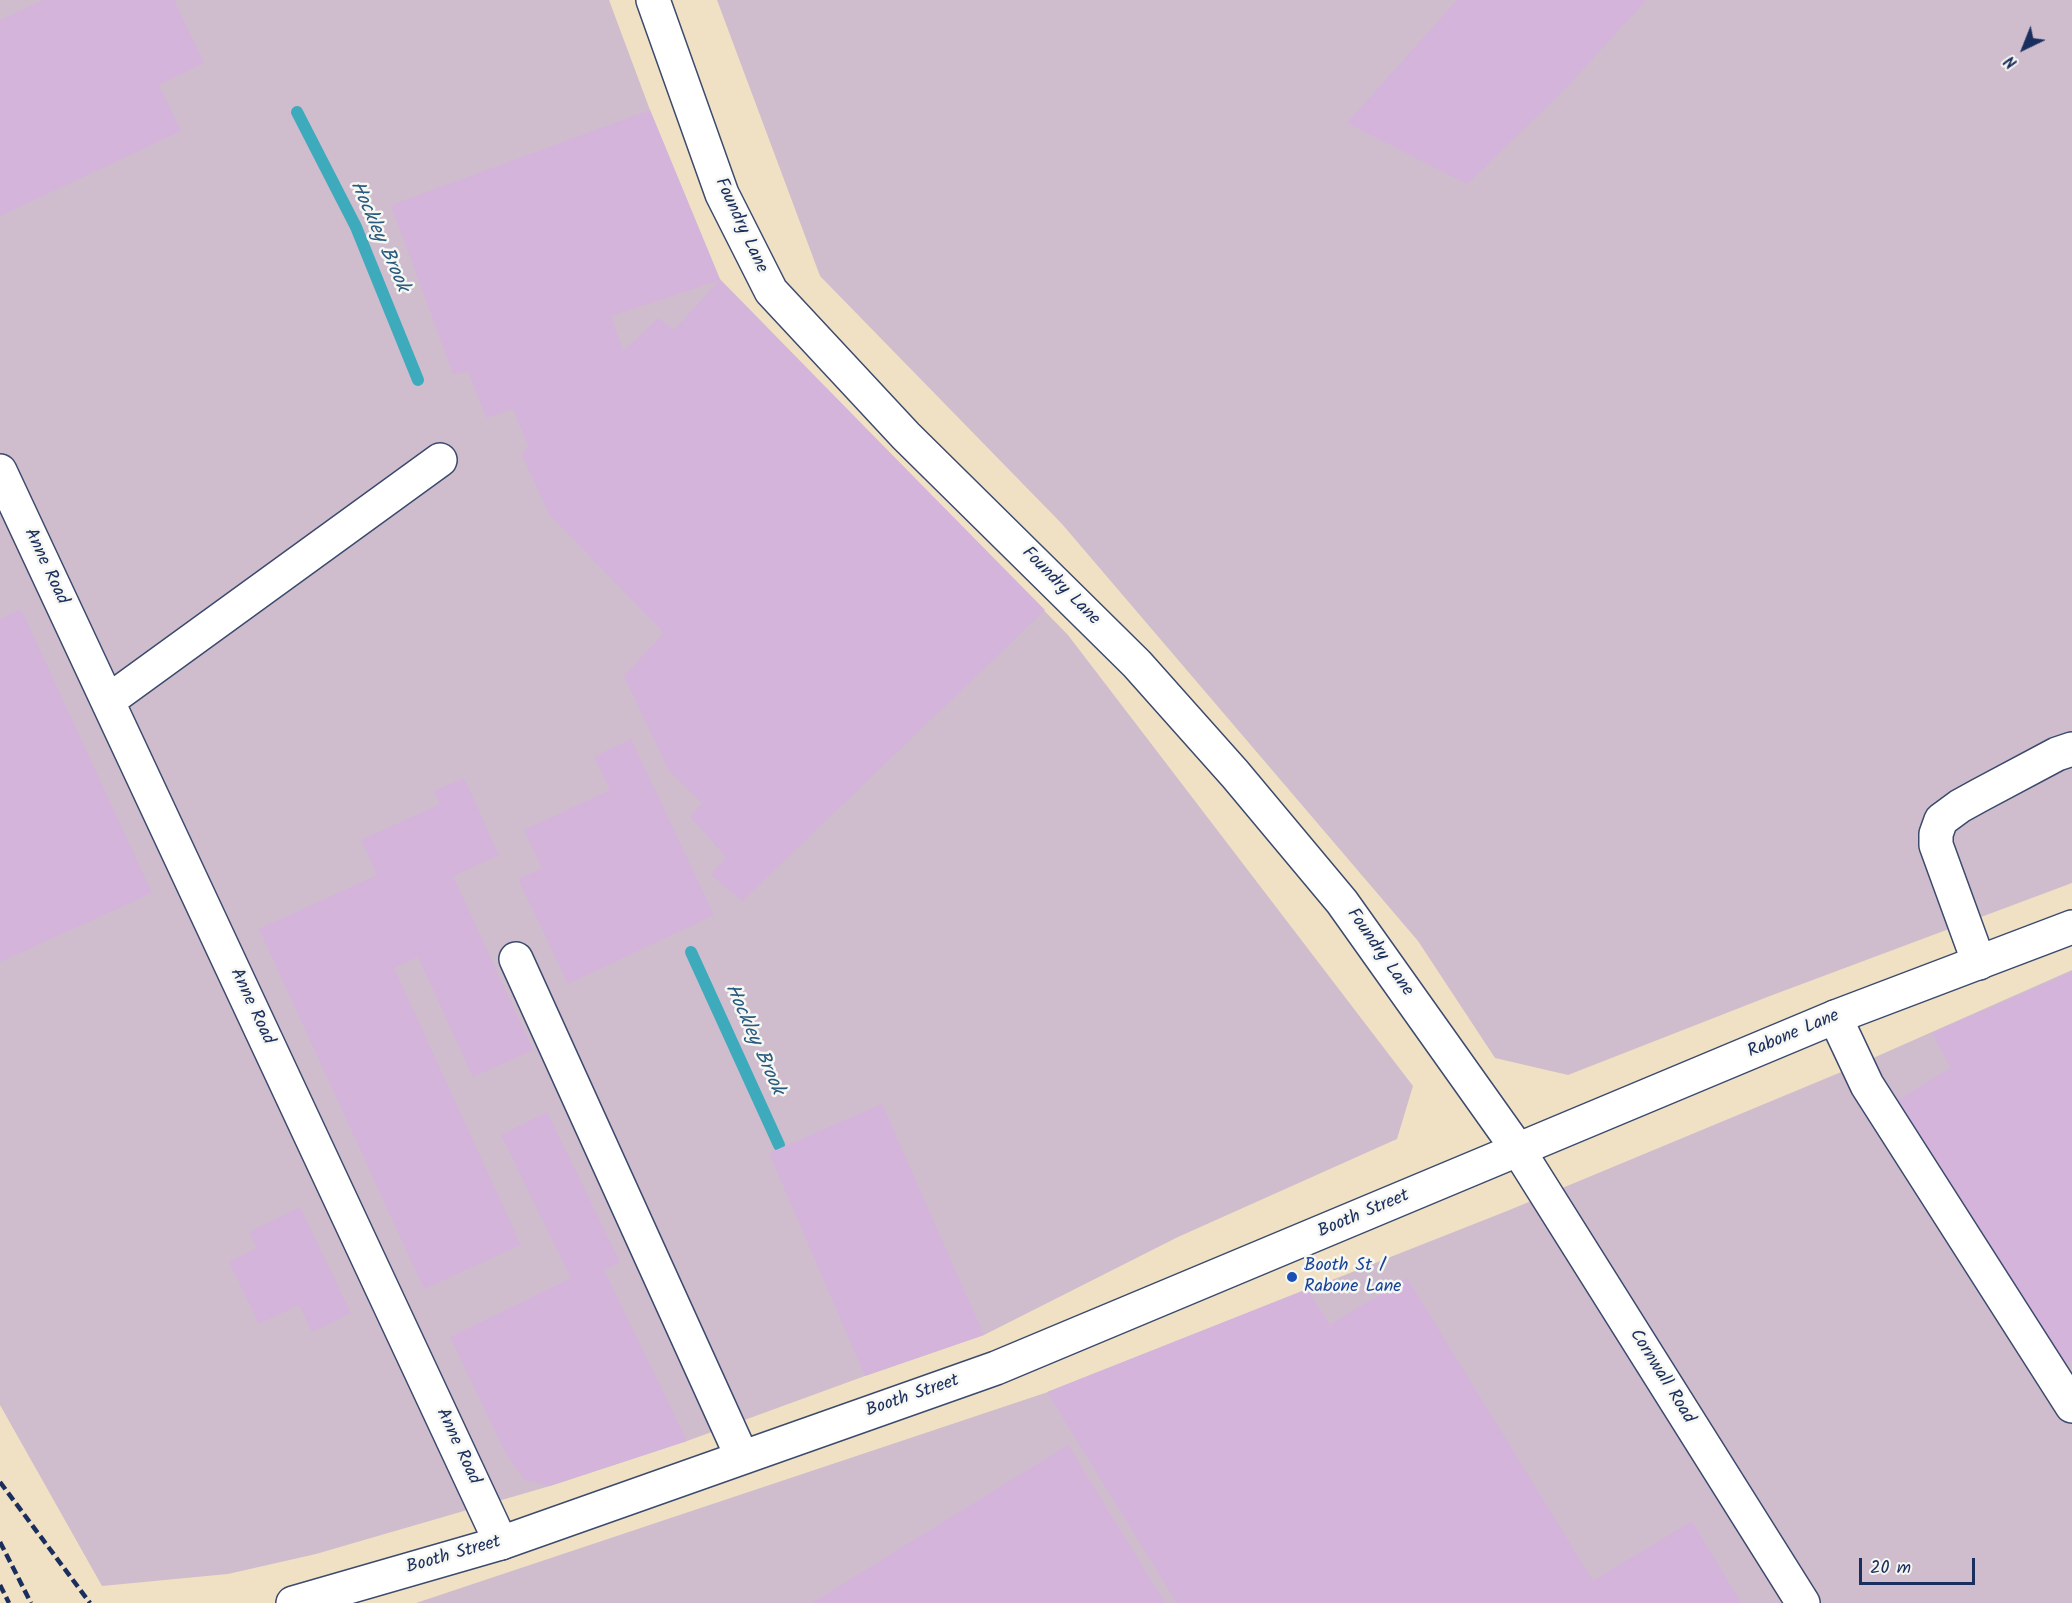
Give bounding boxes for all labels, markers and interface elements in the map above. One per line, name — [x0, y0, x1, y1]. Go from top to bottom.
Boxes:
north arrow — [1994, 18, 2054, 78]
text: N — [1999, 49, 2024, 74]
street label: Foundry Lane — [709, 175, 771, 277]
water label: Hockley Brook — [343, 178, 413, 296]
street label: Anne Road — [18, 525, 72, 609]
street label: Foundry Lane — [1016, 543, 1104, 631]
street label: Foundry Lane — [1341, 905, 1417, 1001]
street label: Anne Road — [224, 965, 278, 1049]
water label: Hockley Brook — [718, 981, 788, 1099]
street label: Rabone Lane — [1745, 1006, 1843, 1064]
street label: Booth Street — [1315, 1186, 1413, 1244]
place label: Booth St / Rabone Lane — [1304, 1256, 1401, 1298]
marker: Booth St / Rabone Lane — [1285, 1270, 1299, 1284]
street label: Cornwall Road — [1623, 1326, 1699, 1428]
street label: Booth Street — [864, 1371, 962, 1423]
street label: Anne Road — [430, 1405, 484, 1489]
street label: Booth Street — [404, 1532, 504, 1580]
scale bar — [1862, 1546, 1978, 1584]
text: 20 m — [1870, 1554, 1911, 1583]

